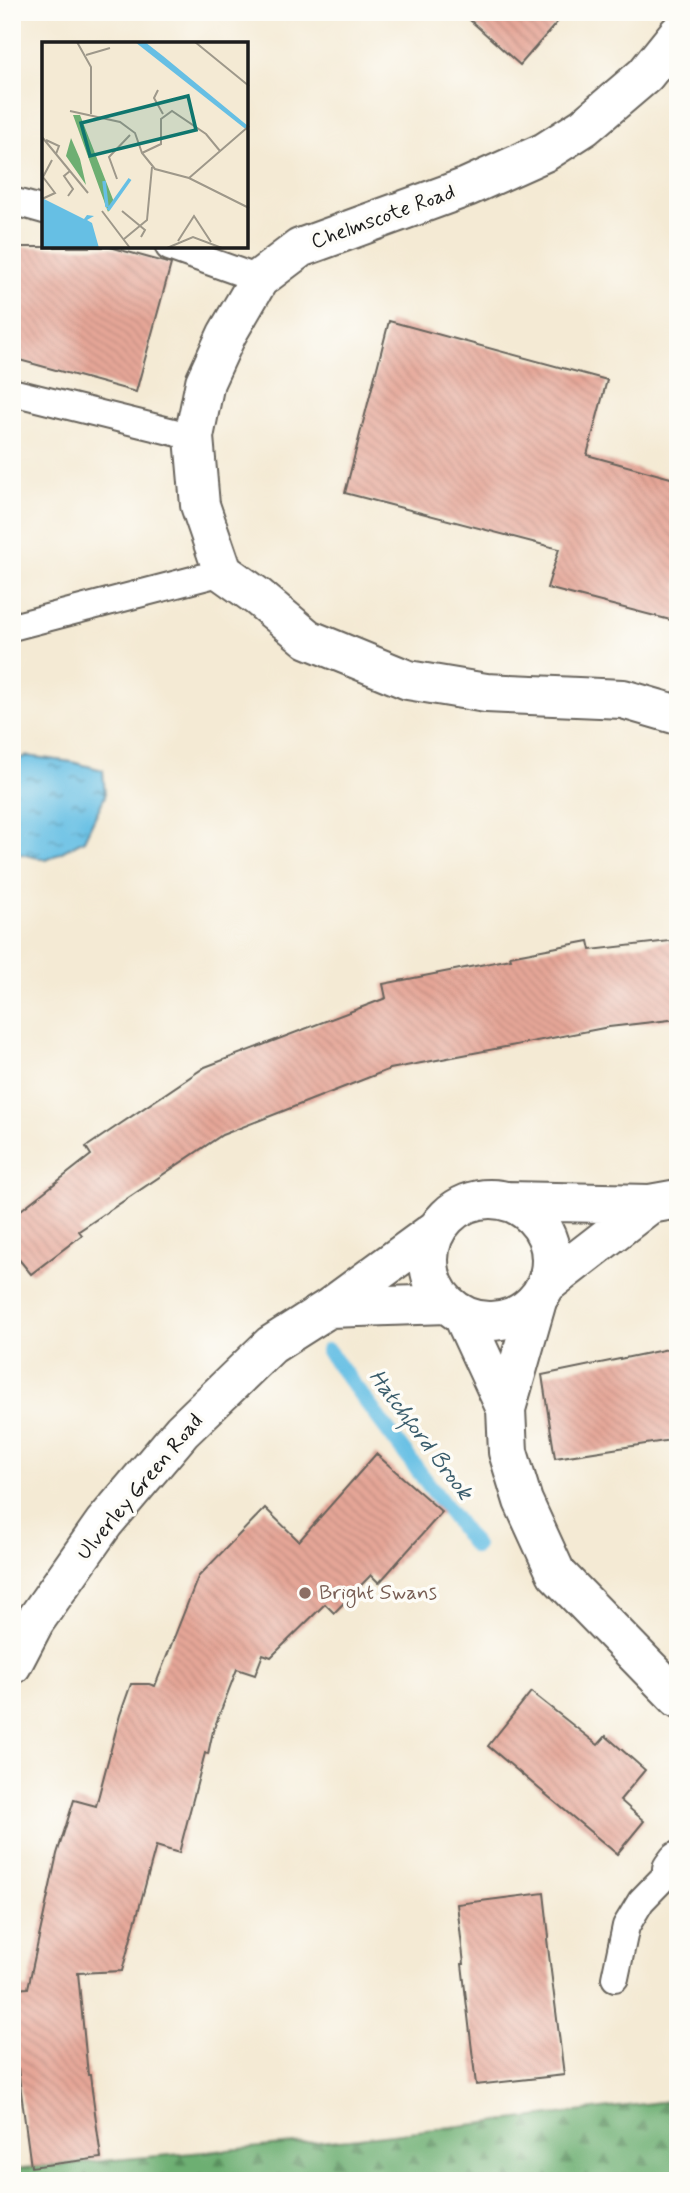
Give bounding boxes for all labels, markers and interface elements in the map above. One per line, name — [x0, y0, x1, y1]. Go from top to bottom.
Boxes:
inset map — [42, 42, 248, 248]
street label: Chelmscote Road — [307, 178, 459, 256]
water label: Hatchford Brook — [359, 1364, 480, 1509]
street label: Ulverley Green Road — [71, 1408, 209, 1566]
place label: Bright Swans — [319, 1579, 437, 1608]
marker: Bright Swans — [297, 1585, 313, 1601]

